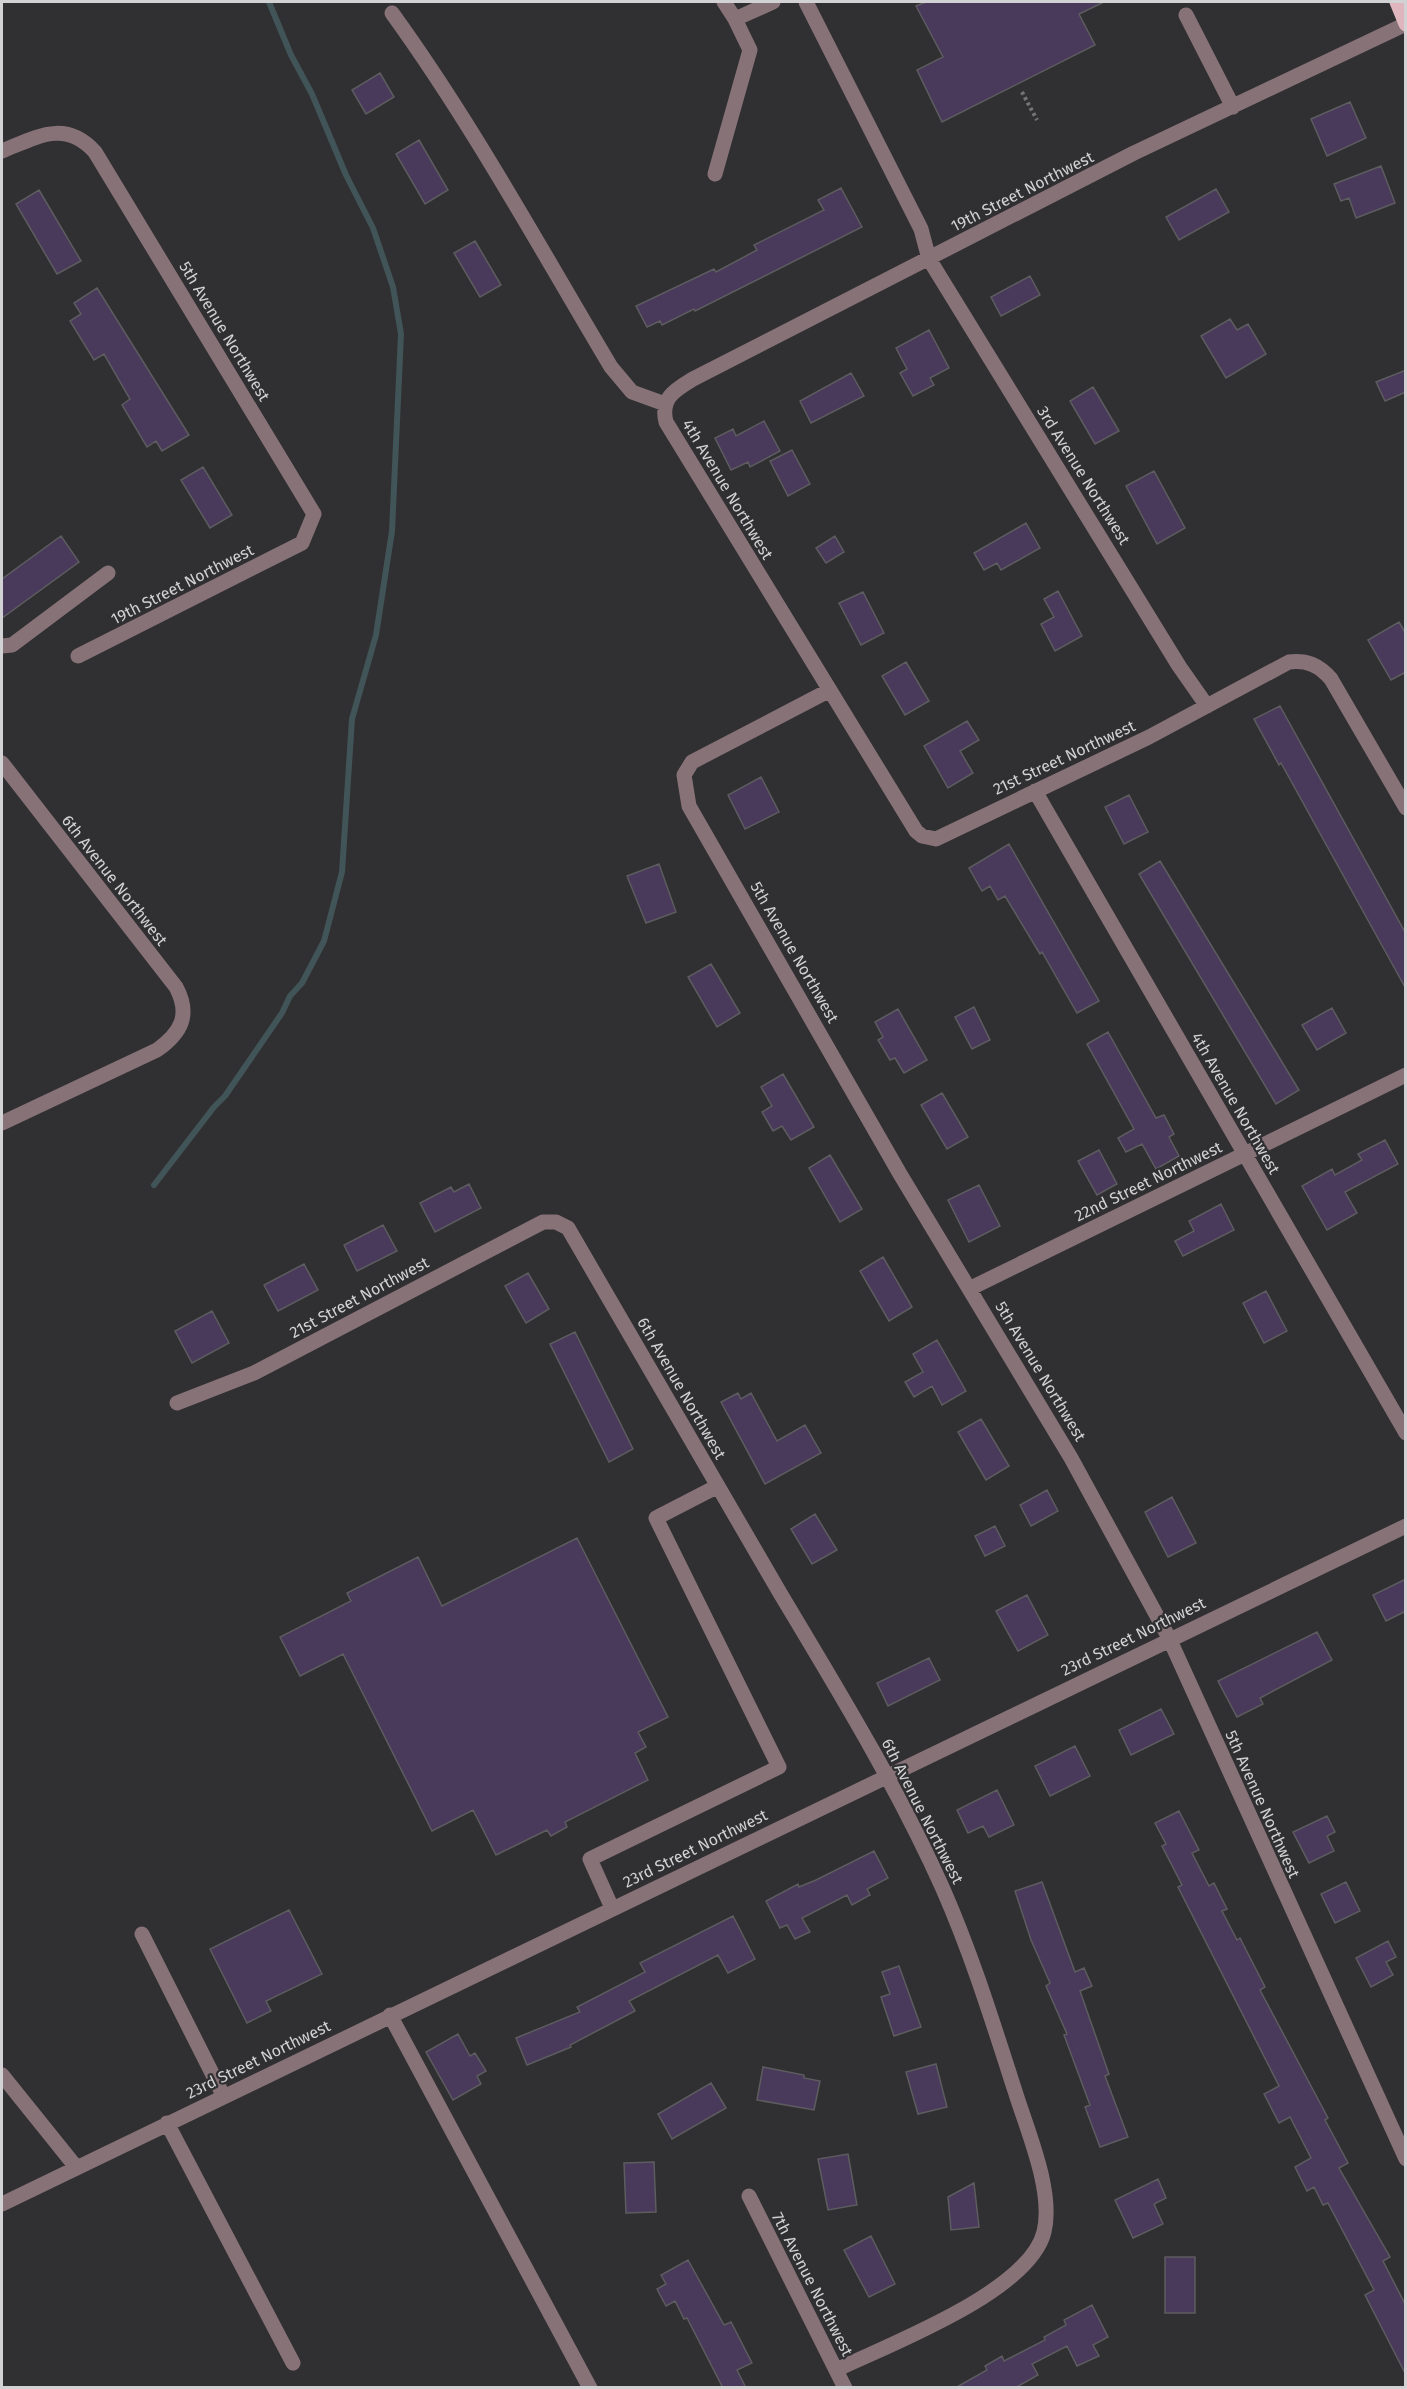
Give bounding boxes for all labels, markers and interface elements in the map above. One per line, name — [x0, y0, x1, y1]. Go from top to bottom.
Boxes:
street label: 19th Street Northwest — [948, 147, 1097, 236]
street label: 5th Avenue Northwest — [175, 258, 274, 405]
street label: 3rd Avenue Northwest — [1033, 402, 1134, 548]
street label: 4th Avenue Northwest — [678, 416, 777, 563]
street label: 19th Street Northwest — [108, 540, 257, 629]
street label: 21st Street Northwest — [990, 716, 1138, 799]
street label: 6th Avenue Northwest — [58, 811, 172, 949]
street label: 5th Avenue Northwest — [746, 878, 843, 1026]
street label: 4th Avenue Northwest — [1187, 1029, 1284, 1178]
street label: 22nd Street Northwest — [1071, 1137, 1225, 1225]
street label: 21st Street Northwest — [287, 1253, 432, 1342]
street label: 5th Avenue Northwest — [991, 1298, 1090, 1445]
street label: 6th Avenue Northwest — [633, 1314, 730, 1463]
street label: 23rd Street Northwest — [1058, 1593, 1209, 1680]
street label: 5th Avenue Northwest — [1221, 1727, 1304, 1881]
street label: 6th Avenue Northwest — [878, 1735, 968, 1887]
street label: 23rd Street Northwest — [620, 1805, 771, 1892]
street label: 23rd Street Northwest — [183, 2016, 334, 2103]
street label: 7th Avenue Northwest — [768, 2209, 857, 2360]

